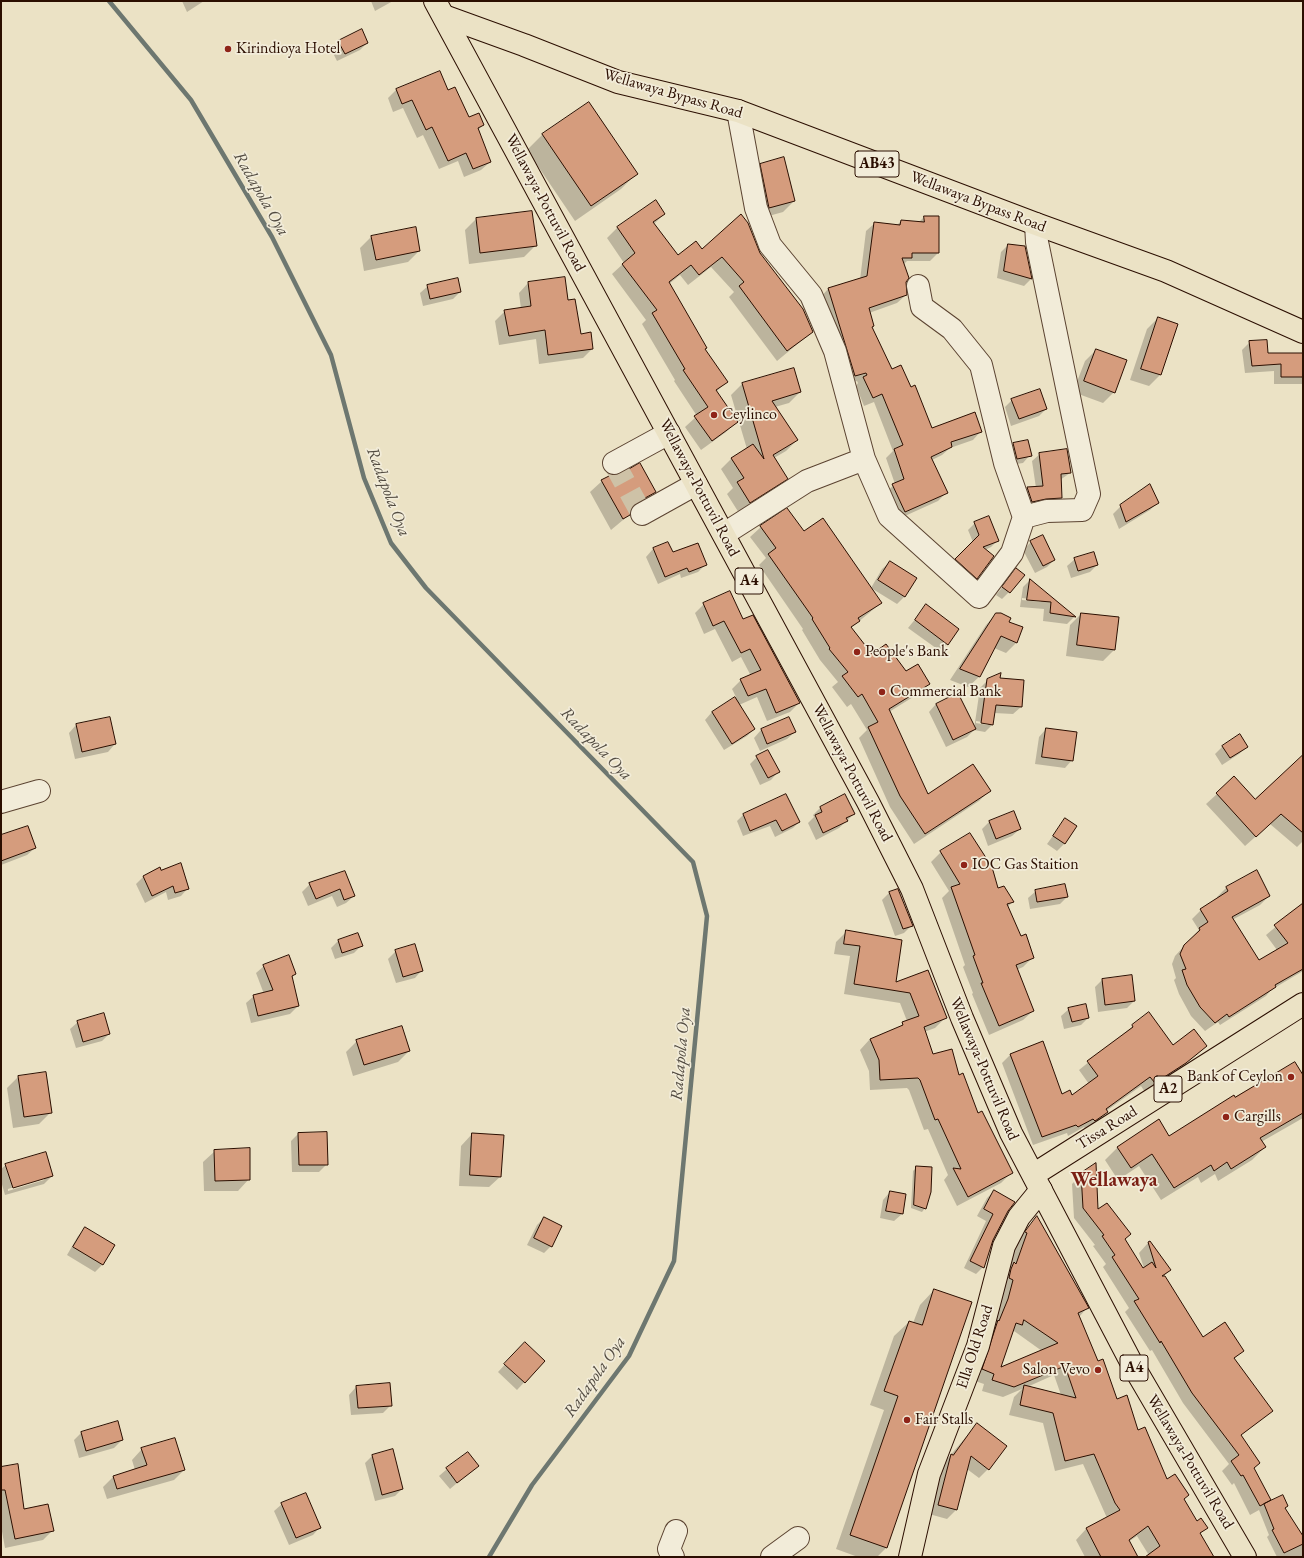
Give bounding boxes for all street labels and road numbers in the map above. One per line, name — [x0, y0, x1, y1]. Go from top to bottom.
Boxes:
street label: Wellawaya Bypass Road — [601, 65, 745, 123]
street label: Wellawaya-Pottuvil Road — [501, 131, 589, 275]
road number: AB43 — [855, 151, 899, 177]
street label: Wellawaya Bypass Road — [907, 167, 1049, 237]
street label: Wellawaya-Pottuvil Road — [655, 416, 743, 560]
road number: A4 — [735, 568, 763, 594]
street label: Wellawaya-Pottuvil Road — [808, 701, 896, 845]
street label: Wellawaya-Pottuvil Road — [945, 995, 1023, 1143]
road number: A2 — [1154, 1076, 1182, 1102]
street label: Tissa Road — [1073, 1102, 1141, 1154]
street label: Ella Old Road — [952, 1303, 998, 1391]
road number: A4 — [1120, 1355, 1148, 1381]
street label: Wellawaya-Pottuvil Road — [1142, 1391, 1238, 1533]

